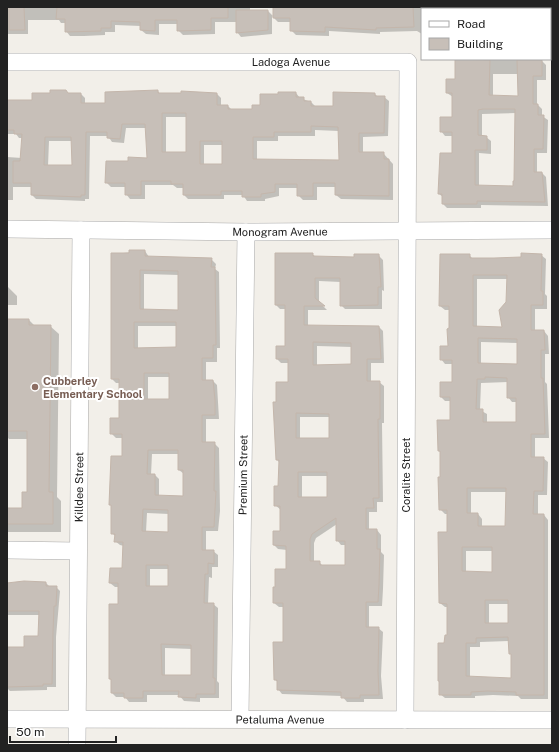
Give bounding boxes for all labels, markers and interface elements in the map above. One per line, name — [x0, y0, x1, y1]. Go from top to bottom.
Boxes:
legend — [421, 8, 551, 60]
text: Road — [457, 17, 485, 31]
text: Building — [457, 37, 503, 51]
street label: Ladoga Avenue — [252, 56, 330, 68]
street label: Monogram Avenue — [232, 225, 328, 238]
place label: Cubberley Elementary School — [43, 375, 143, 400]
marker: Cubberley Elementary School — [30, 382, 40, 392]
street label: Premium Street — [237, 435, 250, 515]
street label: Coralite Street — [400, 437, 412, 513]
street label: Killdee Street — [73, 452, 85, 522]
street label: Petaluma Avenue — [235, 713, 325, 726]
scale bar — [10, 718, 116, 744]
text: 50 m — [16, 725, 44, 739]

